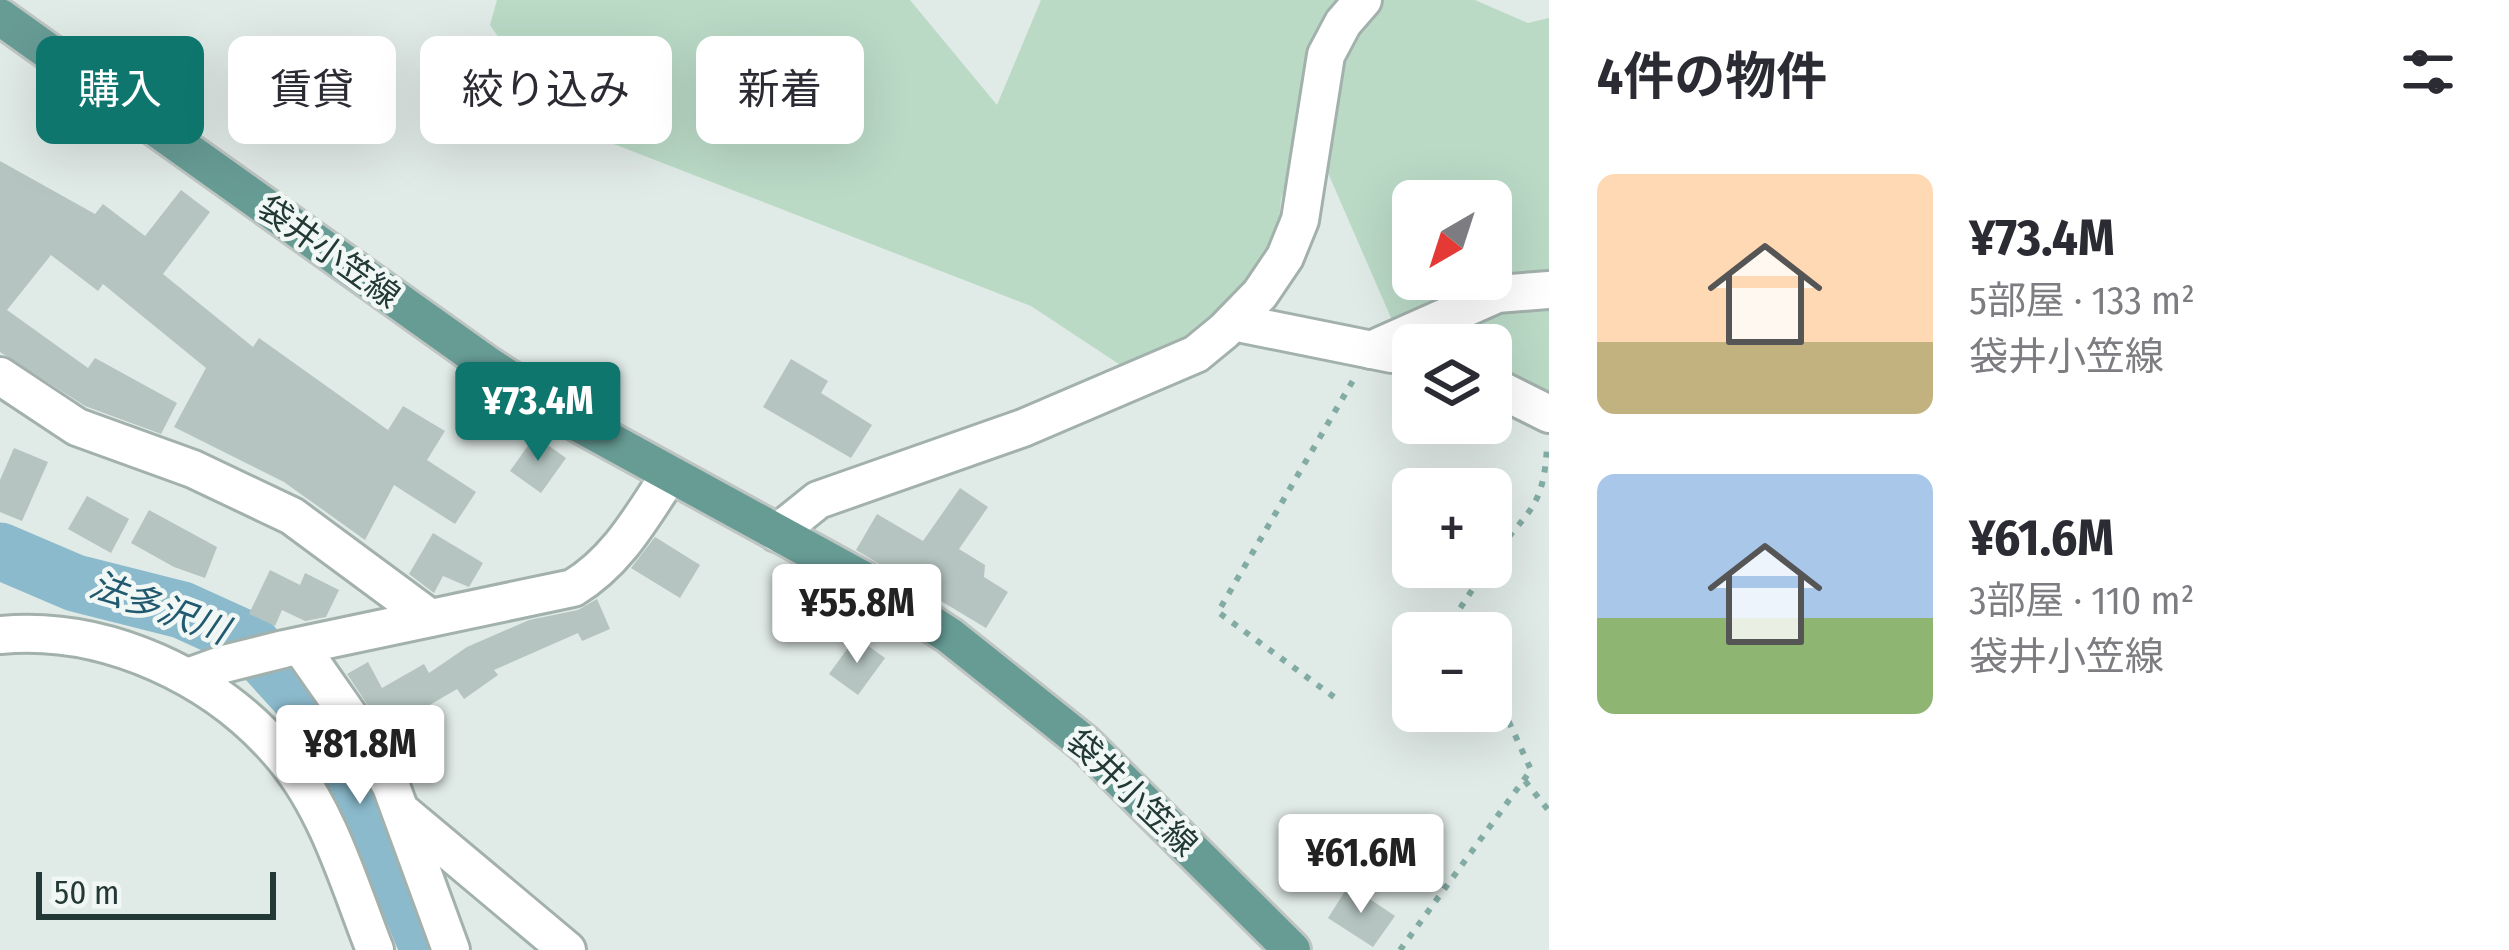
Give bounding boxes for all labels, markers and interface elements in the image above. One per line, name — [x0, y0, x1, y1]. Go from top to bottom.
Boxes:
chip: 購入 — [36, 36, 204, 144]
chip: 賃貸 — [228, 36, 396, 144]
chip: 絞り込み — [420, 36, 672, 144]
chip: 新着 — [696, 36, 864, 144]
icon: filters — [2395, 39, 2461, 105]
text: 4件の物件 — [1597, 46, 1827, 108]
north arrow — [1392, 180, 1512, 300]
map controls — [1392, 180, 1512, 732]
street label: 袋井小笠線 — [251, 187, 407, 317]
text: ¥73.4M — [1969, 207, 2115, 269]
icon: home — [1693, 222, 1837, 366]
text: 5部屋 · 133 m² — [1969, 278, 2195, 324]
button: layers — [1392, 324, 1512, 444]
text: 袋井小笠線 — [1969, 334, 2164, 380]
pin: ¥73.4M — [440, 362, 636, 464]
text: ¥73.4M — [482, 378, 594, 424]
button: + — [1392, 468, 1512, 588]
text: ¥61.6M — [1969, 507, 2114, 569]
icon: home — [1693, 522, 1837, 666]
water label: 法多沢川 — [84, 563, 238, 655]
pin: ¥55.8M — [759, 564, 955, 666]
text: 3部屋 · 110 m² — [1969, 578, 2194, 624]
text: ¥55.8M — [799, 580, 915, 626]
button: − — [1392, 612, 1512, 732]
text: 袋井小笠線 — [1969, 634, 2164, 680]
pin: ¥81.8M — [262, 705, 458, 807]
text: ¥81.8M — [303, 721, 417, 767]
street label: 袋井小笠線 — [1059, 721, 1205, 865]
pin: ¥61.6M — [1263, 814, 1459, 916]
text: ¥61.6M — [1306, 830, 1416, 876]
scale bar — [36, 866, 276, 919]
text: 50 m — [54, 873, 119, 913]

